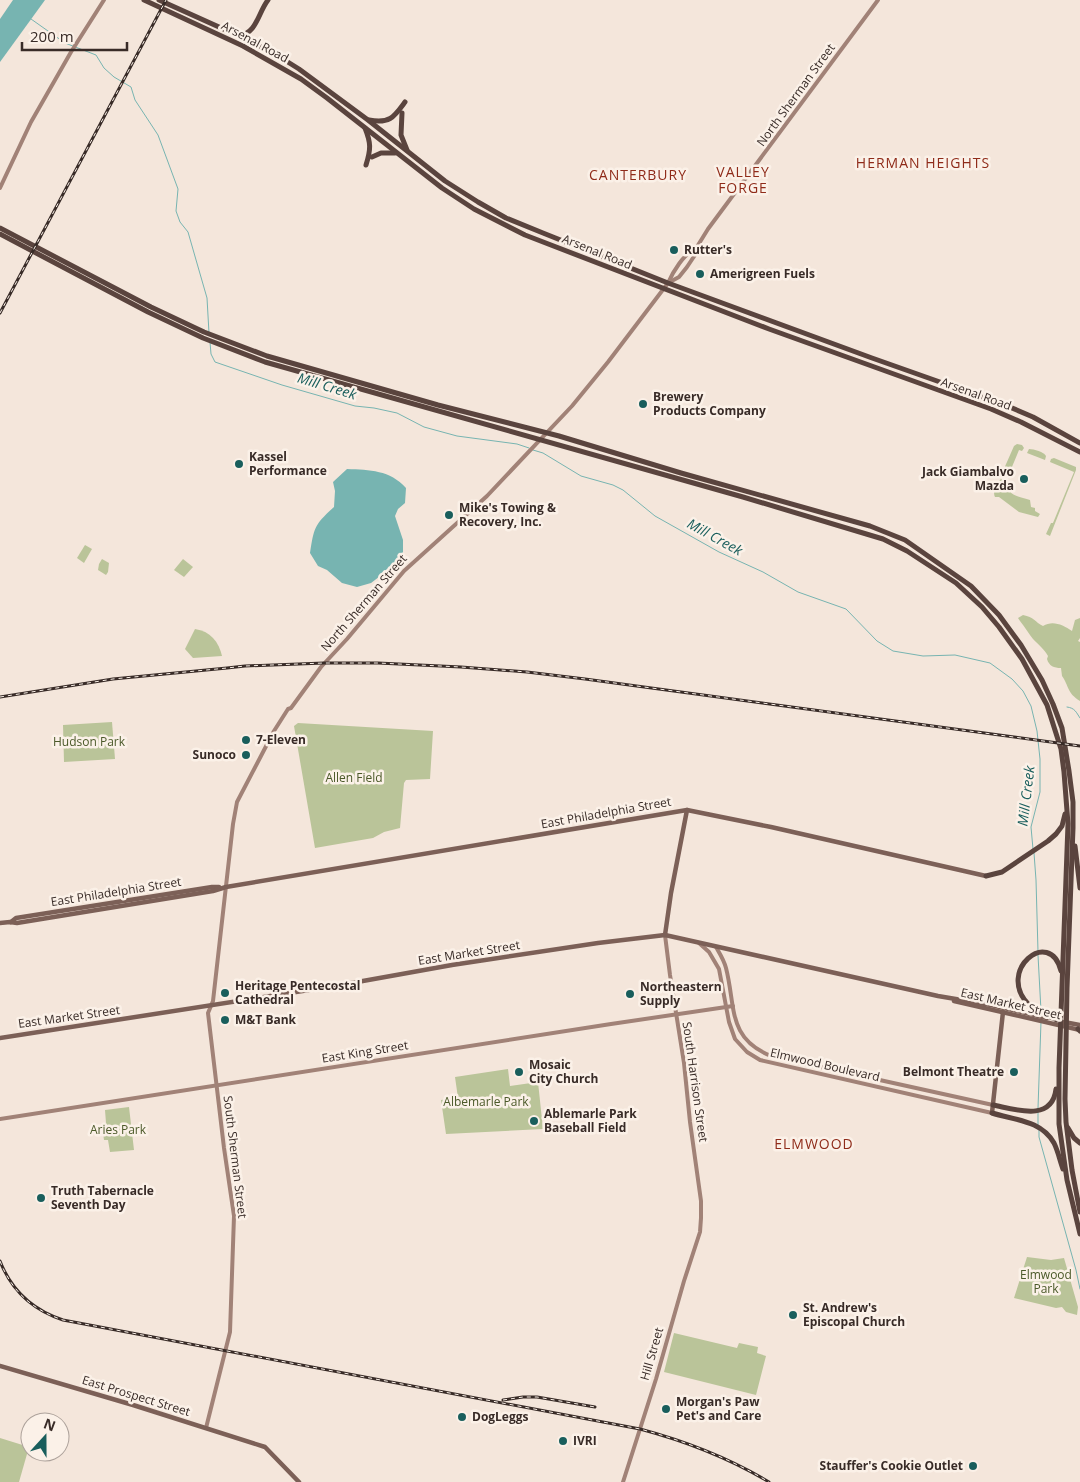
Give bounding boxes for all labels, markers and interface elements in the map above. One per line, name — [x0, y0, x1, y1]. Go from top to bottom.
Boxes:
street label: Arsenal Road — [219, 17, 292, 66]
scale bar — [22, 20, 128, 52]
text: 200 m — [30, 26, 74, 46]
street label: North Sherman Street — [752, 40, 839, 150]
district label: HERMAN HEIGHTS — [856, 153, 990, 172]
district label: VALLEY FORGE — [716, 162, 770, 197]
district label: CANTERBURY — [589, 165, 687, 184]
street label: Arsenal Road — [560, 230, 635, 273]
place label: Rutter's — [684, 241, 732, 258]
marker: Rutter's — [668, 244, 680, 256]
place label: Amerigreen Fuels — [710, 265, 815, 282]
marker: Amerigreen Fuels — [694, 268, 706, 280]
water label: Mill Creek — [295, 368, 360, 404]
street label: Arsenal Road — [939, 373, 1014, 414]
place label: Brewery Products Company — [653, 388, 766, 419]
marker: Brewery Products Company — [637, 398, 649, 410]
place label: Kassel Performance — [249, 448, 327, 479]
marker: Kassel Performance — [233, 458, 245, 470]
place label: Jack Giambalvo Mazda — [921, 463, 1014, 494]
marker: Jack Giambalvo Mazda — [1018, 473, 1030, 485]
place label: Mike's Towing & Recovery, Inc. — [459, 499, 556, 530]
marker: Mike's Towing & Recovery, Inc. — [443, 509, 455, 521]
water label: Mill Creek — [684, 514, 747, 560]
street label: North Sherman Street — [317, 551, 410, 655]
place label: 7-Eleven — [256, 731, 306, 748]
park label: Hudson Park — [53, 733, 126, 750]
marker: 7-Eleven — [240, 734, 252, 746]
place label: Sunoco — [193, 746, 236, 763]
marker: Sunoco — [240, 749, 252, 761]
water label: Mill Creek — [1012, 764, 1039, 827]
park label: Allen Field — [325, 769, 383, 786]
street label: East Philadelphia Street — [539, 793, 672, 832]
street label: East Philadelphia Street — [49, 873, 182, 910]
street label: East Market Street — [417, 936, 521, 969]
place label: Heritage Pentecostal Cathedral — [235, 977, 360, 1008]
place label: Northeastern Supply — [640, 978, 722, 1009]
street label: East Market Street — [959, 984, 1063, 1023]
marker: Heritage Pentecostal Cathedral — [219, 987, 231, 999]
marker: Northeastern Supply — [624, 988, 636, 1000]
street label: East Market Street — [17, 1001, 121, 1032]
place label: M&T Bank — [235, 1011, 297, 1028]
marker: M&T Bank — [219, 1014, 231, 1026]
street label: South Harrison Street — [679, 1021, 712, 1143]
street label: East King Street — [320, 1036, 409, 1067]
street label: Elmwood Boulevard — [769, 1044, 882, 1085]
place label: Mosaic City Church — [529, 1056, 598, 1087]
place label: Belmont Theatre — [903, 1063, 1004, 1080]
marker: Mosaic City Church — [513, 1066, 525, 1078]
marker: Belmont Theatre — [1008, 1066, 1020, 1078]
park label: Albemarle Park — [443, 1093, 529, 1110]
street label: South Sherman Street — [220, 1095, 251, 1219]
place label: Ablemarle Park Baseball Field — [544, 1105, 637, 1136]
marker: Ablemarle Park Baseball Field — [528, 1115, 540, 1127]
park label: Aries Park — [90, 1121, 147, 1138]
district label: ELMWOOD — [774, 1134, 854, 1153]
place label: Truth Tabernacle Seventh Day — [51, 1182, 154, 1213]
marker: Truth Tabernacle Seventh Day — [35, 1192, 47, 1204]
park label: Elmwood Park — [1020, 1266, 1072, 1297]
place label: St. Andrew's Episcopal Church — [803, 1299, 905, 1330]
marker: St. Andrew's Episcopal Church — [787, 1309, 799, 1321]
street label: Hill Street — [636, 1325, 667, 1382]
street label: East Prospect Street — [80, 1371, 192, 1420]
place label: Morgan's Paw Pet's and Care — [676, 1393, 761, 1424]
marker: Morgan's Paw Pet's and Care — [660, 1403, 672, 1415]
place label: DogLeggs — [472, 1408, 529, 1425]
marker: DogLeggs — [456, 1411, 468, 1423]
north arrow — [20, 1412, 70, 1462]
text: N — [41, 1413, 59, 1435]
place label: IVRI — [573, 1432, 597, 1449]
marker: IVRI — [557, 1435, 569, 1447]
place label: Stauffer's Cookie Outlet — [820, 1457, 963, 1474]
marker: Stauffer's Cookie Outlet — [967, 1460, 979, 1472]

